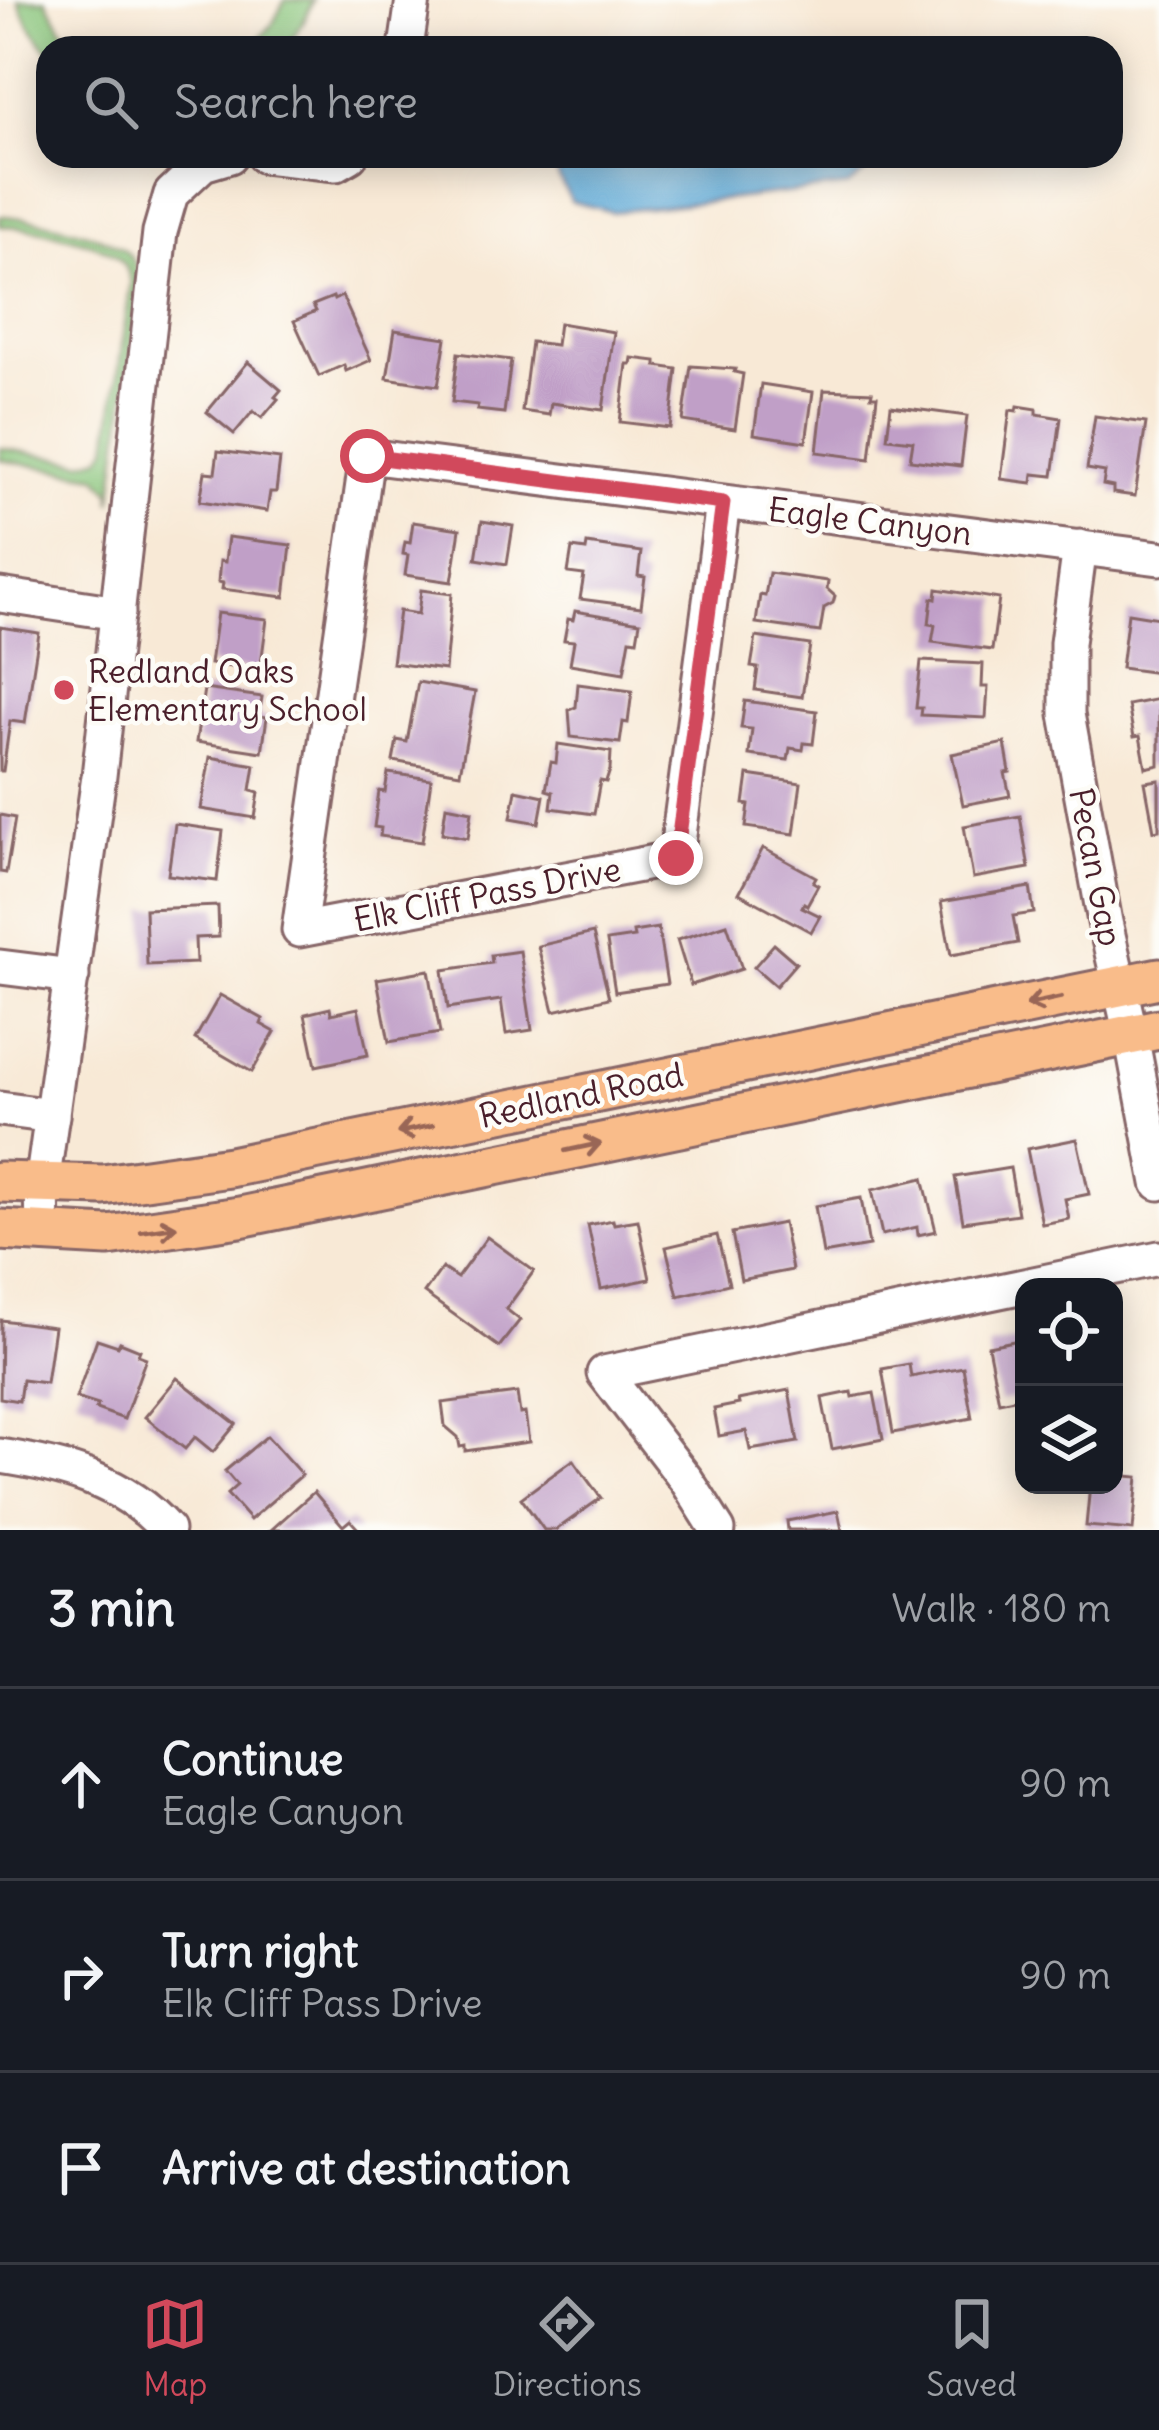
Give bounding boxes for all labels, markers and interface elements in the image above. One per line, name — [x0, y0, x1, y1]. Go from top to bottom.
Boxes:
search box — [36, 36, 1123, 168]
icon: search — [78, 69, 144, 135]
text: Search here — [174, 74, 418, 130]
route start — [340, 429, 394, 483]
street label: Eagle Canyon — [766, 488, 974, 554]
place label: Redland Oaks Elementary School — [88, 650, 367, 730]
marker: Redland Oaks Elementary School — [51, 677, 77, 703]
street label: Pecan Gap — [1060, 784, 1132, 950]
route end — [649, 831, 703, 885]
street label: Elk Cliff Pass Drive — [350, 848, 624, 940]
one-way arrow — [1026, 991, 1065, 1013]
street label: Redland Road — [475, 1053, 687, 1137]
one-way arrow — [397, 1119, 436, 1141]
one-way arrow — [564, 1134, 602, 1157]
one-way arrow — [139, 1217, 178, 1240]
map controls — [1015, 1278, 1123, 1494]
button: locate — [1015, 1278, 1123, 1386]
button: layers — [1015, 1386, 1123, 1494]
text: 3 min — [48, 1576, 175, 1640]
text: Walk · 180 m — [892, 1584, 1111, 1633]
text: Continue — [162, 1731, 344, 1787]
icon: ahead — [48, 1751, 114, 1817]
text: 90 m — [1019, 1759, 1111, 1808]
text: Eagle Canyon — [162, 1787, 404, 1836]
text: Turn right — [162, 1923, 358, 1979]
icon: right — [48, 1943, 114, 2009]
text: 90 m — [1019, 1951, 1111, 2000]
text: Elk Cliff Pass Drive — [162, 1979, 483, 2028]
icon: arrive — [48, 2135, 114, 2201]
text: Arrive at destination — [162, 2140, 571, 2196]
tab: Map — [142, 2291, 208, 2405]
tab: Directions — [493, 2291, 642, 2405]
tab: Saved — [926, 2291, 1017, 2405]

